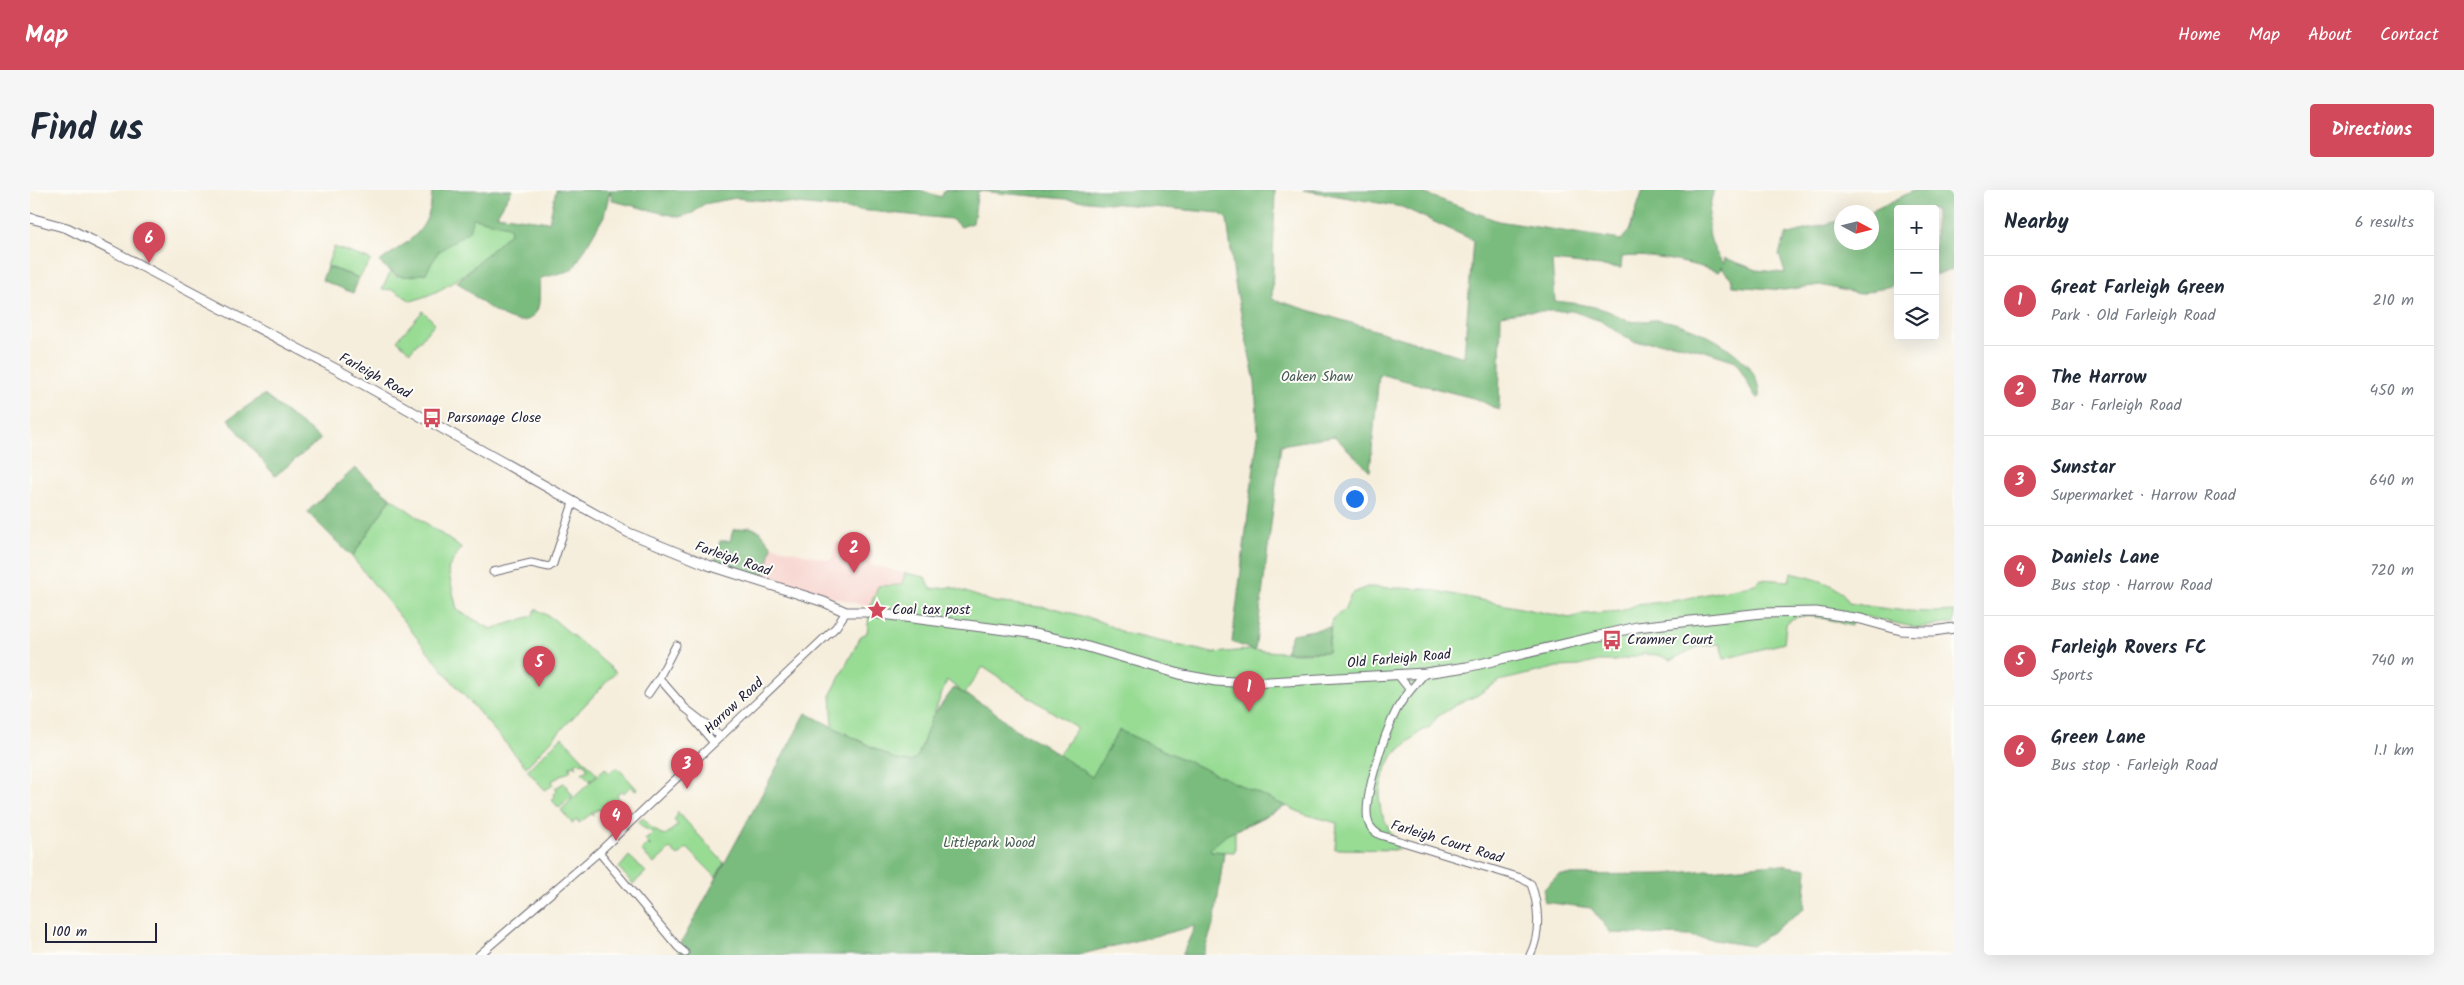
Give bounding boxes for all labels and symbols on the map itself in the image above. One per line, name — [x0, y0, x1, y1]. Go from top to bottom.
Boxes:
north arrow — [1834, 205, 1879, 250]
pin: 6 — [133, 222, 165, 263]
street label: Farleigh Road — [335, 347, 416, 405]
park label: Oaken Shaw — [1281, 366, 1354, 388]
bus stop icon: Parsonage Close — [421, 407, 443, 429]
place label: Parsonage Close — [447, 407, 542, 429]
your location — [1342, 486, 1368, 512]
pin: 2 — [838, 532, 870, 573]
street label: Farleigh Road — [692, 536, 775, 583]
place icon: Coal tax post — [866, 599, 888, 621]
place label: Coal tax post — [892, 599, 971, 621]
bus stop icon: Cramner Court — [1601, 629, 1623, 651]
place label: Cramner Court — [1627, 629, 1714, 651]
street label: Old Farleigh Road — [1346, 643, 1453, 674]
pin: 5 — [523, 646, 555, 687]
pin: 1 — [1233, 671, 1265, 712]
street label: Harrow Road — [699, 672, 770, 740]
pin: 3 — [671, 748, 703, 789]
pin: 4 — [600, 800, 632, 841]
street label: Farleigh Court Road — [1388, 814, 1507, 870]
park label: Littlepark Wood — [943, 832, 1036, 854]
scale bar — [45, 920, 158, 943]

